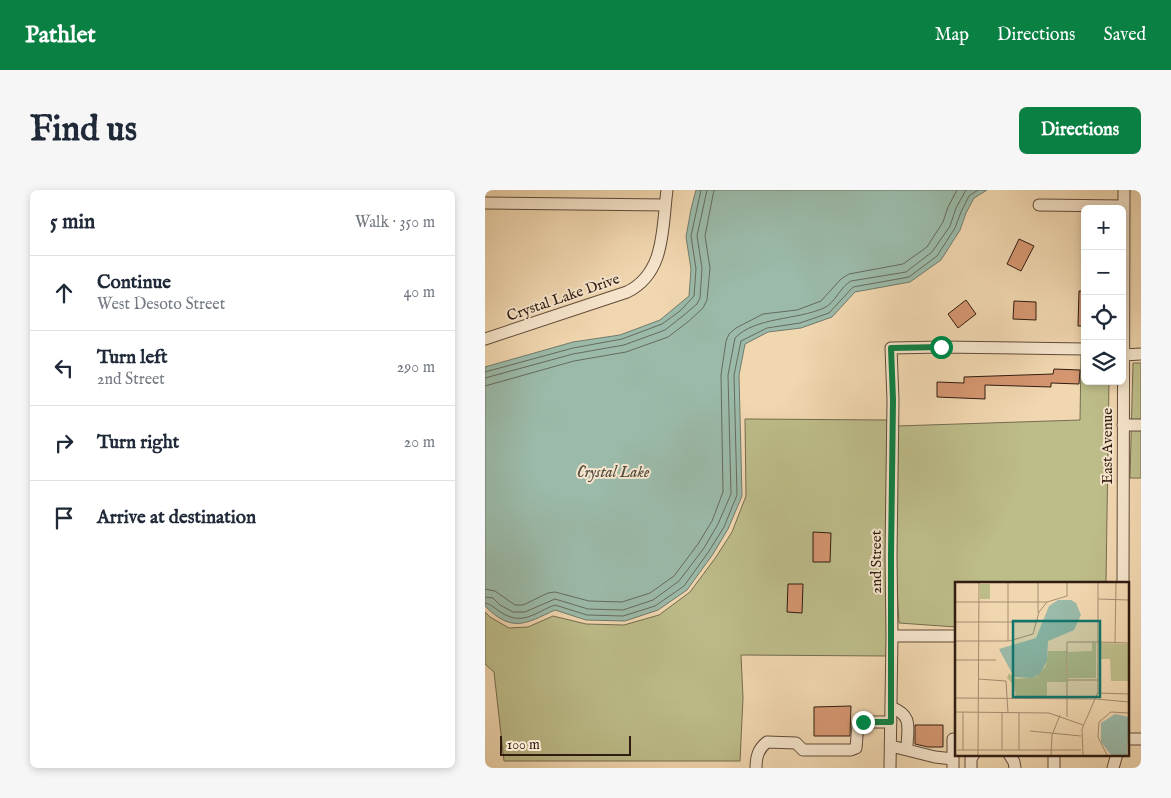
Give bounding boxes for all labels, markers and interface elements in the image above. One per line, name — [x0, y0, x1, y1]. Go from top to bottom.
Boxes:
text: Pathlet — [25, 20, 96, 51]
text: Map — [935, 24, 969, 47]
text: Directions — [997, 24, 1075, 47]
text: Saved — [1103, 24, 1146, 47]
button: Directions — [1019, 107, 1141, 154]
text: Find us — [30, 108, 137, 153]
map controls — [1081, 205, 1126, 385]
button: + — [1081, 205, 1126, 250]
text: 5 min — [50, 209, 95, 236]
text: Walk · 350 m — [355, 213, 435, 233]
button: − — [1081, 250, 1126, 295]
street label: Crystal Lake Drive — [504, 269, 622, 326]
text: Continue — [97, 271, 171, 295]
icon: ahead — [50, 279, 78, 307]
text: 40 m — [403, 283, 435, 303]
text: West Desoto Street — [97, 295, 225, 315]
button: locate — [1081, 295, 1126, 340]
route start — [930, 336, 953, 359]
button: layers — [1081, 340, 1126, 385]
text: Turn left — [97, 346, 168, 370]
icon: left — [50, 354, 78, 382]
text: 290 m — [397, 358, 435, 378]
text: 2nd Street — [97, 370, 165, 390]
street label: East Avenue — [1098, 408, 1117, 484]
icon: right — [50, 429, 78, 457]
text: Turn right — [97, 431, 179, 455]
text: 20 m — [404, 433, 435, 453]
water label: Crystal Lake — [577, 463, 650, 483]
icon: arrive — [50, 504, 78, 532]
text: Arrive at destination — [97, 506, 256, 530]
street label: 2nd Street — [867, 530, 886, 594]
inset map — [955, 582, 1129, 756]
route end — [852, 711, 875, 734]
scale bar — [500, 733, 631, 756]
text: 100 m — [507, 736, 540, 754]

